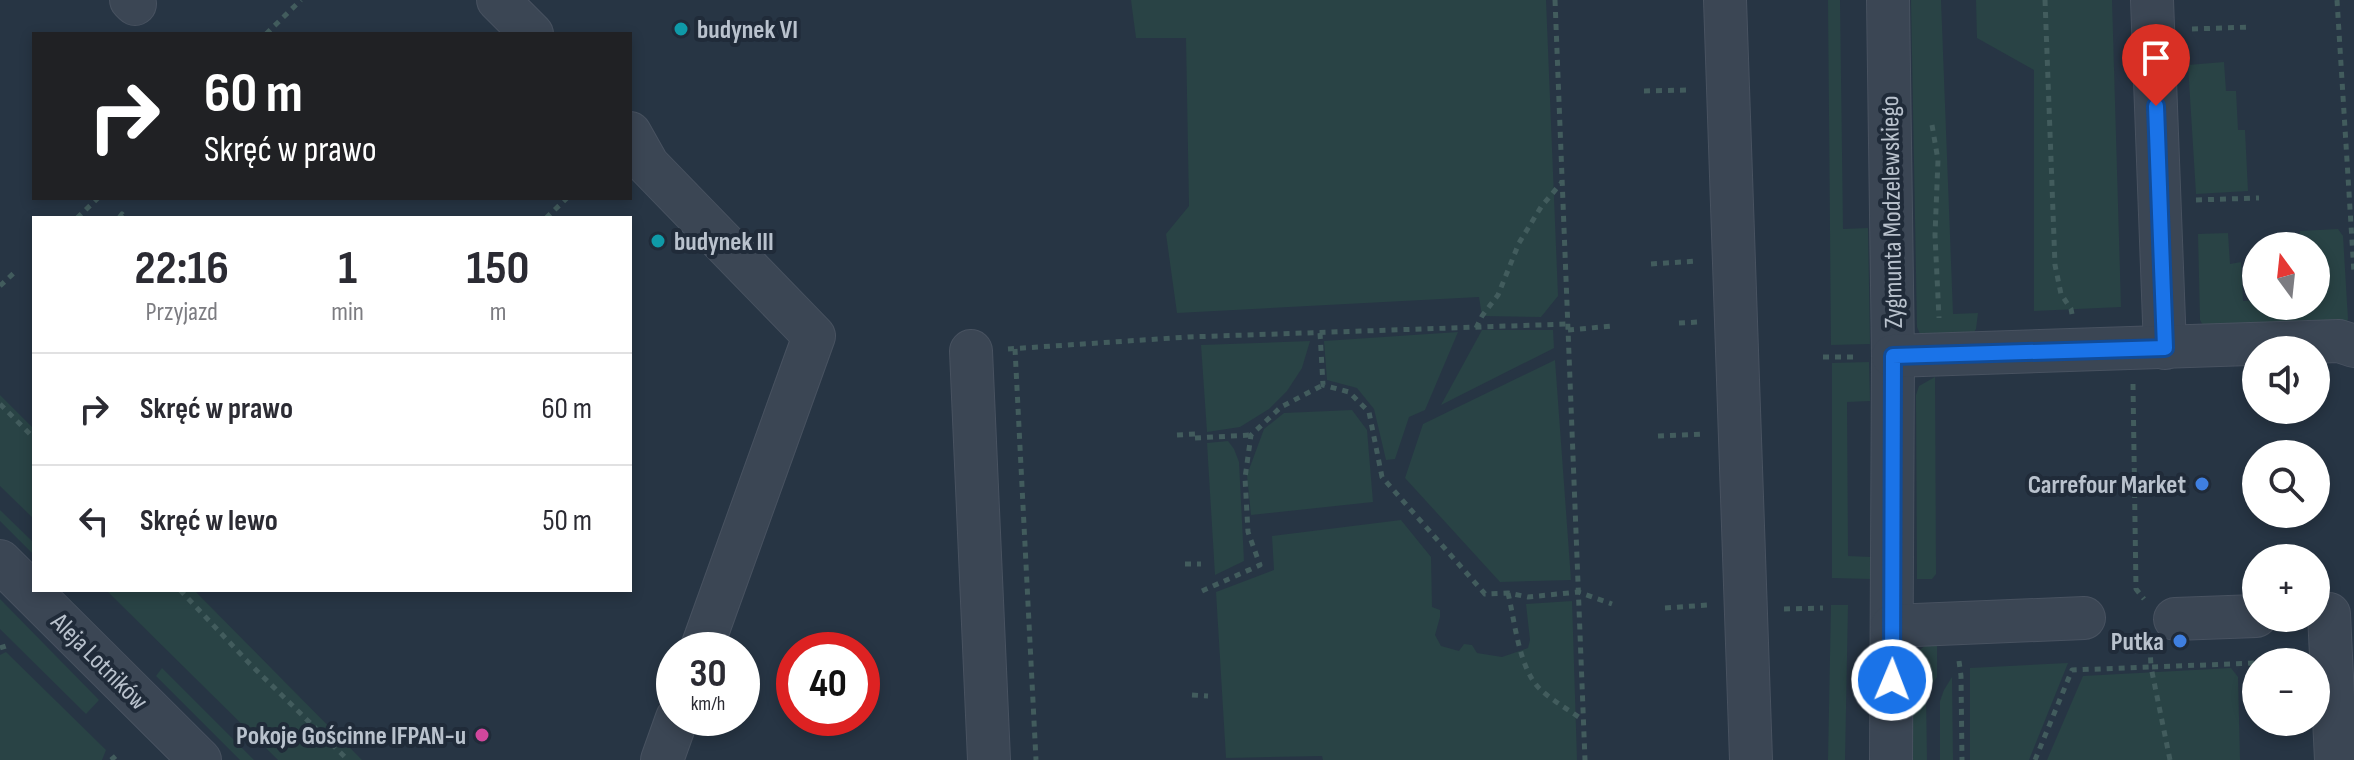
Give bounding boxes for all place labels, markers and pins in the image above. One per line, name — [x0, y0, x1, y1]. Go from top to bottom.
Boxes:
place label: budynek VI — [697, 15, 798, 46]
marker: budynek VI — [672, 20, 690, 38]
pin — [2122, 24, 2190, 106]
place label: budynek III — [674, 227, 774, 258]
marker: budynek III — [649, 232, 667, 250]
place label: Carrefour Market — [2028, 470, 2186, 501]
marker: Carrefour Market — [2193, 475, 2211, 493]
place label: Putka — [2111, 627, 2164, 658]
marker: Putka — [2171, 632, 2189, 650]
place label: Pokoje Gościnne IFPAN-u — [236, 721, 466, 752]
marker: Pokoje Gościnne IFPAN-u — [473, 726, 491, 744]

